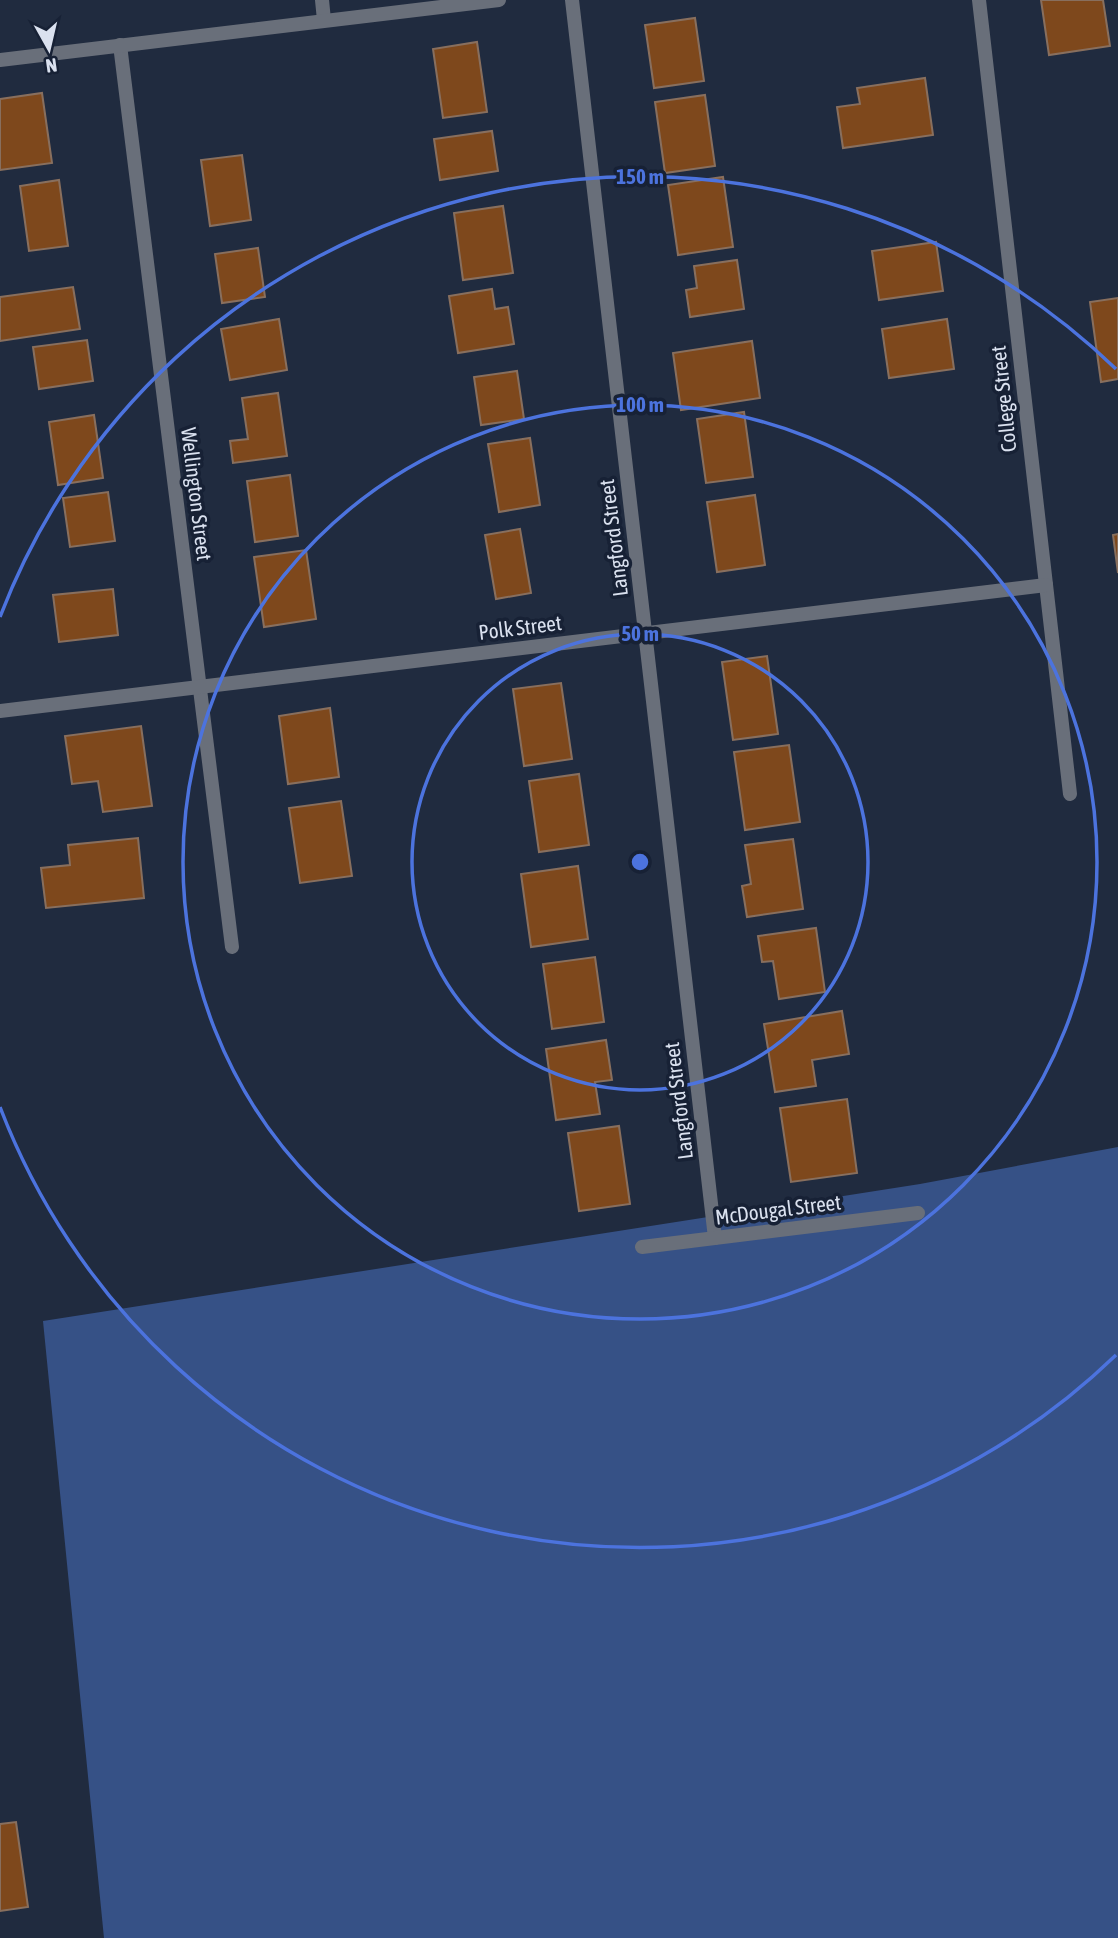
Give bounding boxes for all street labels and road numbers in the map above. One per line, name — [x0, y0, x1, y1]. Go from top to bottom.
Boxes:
street label: College Street — [985, 345, 1021, 453]
street label: Wellington Street — [177, 426, 217, 562]
street label: Langford Street — [594, 478, 632, 598]
street label: Polk Street — [477, 610, 563, 644]
street label: Langford Street — [659, 1041, 697, 1161]
street label: McDougal Street — [714, 1189, 842, 1229]

